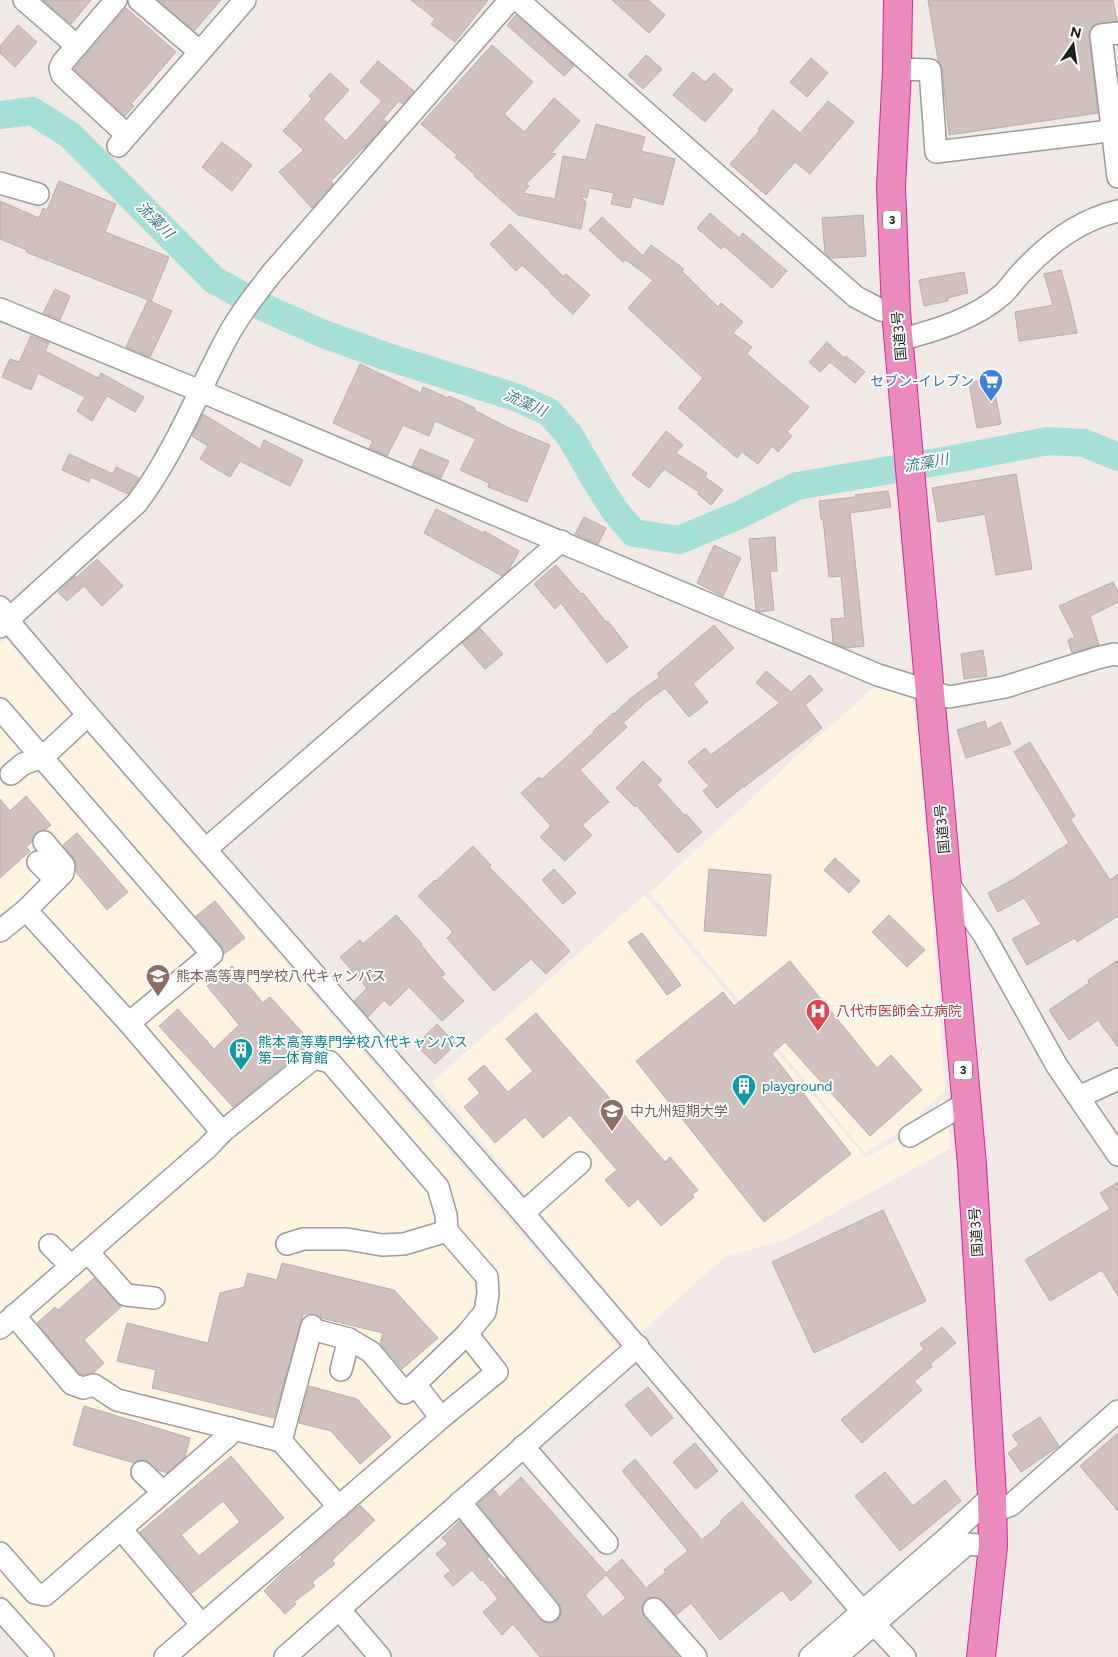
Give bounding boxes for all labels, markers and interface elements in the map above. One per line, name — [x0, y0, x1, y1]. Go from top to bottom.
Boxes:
north arrow — [1048, 20, 1098, 70]
text: N — [1069, 23, 1083, 42]
water label: 流藻川 — [133, 198, 179, 244]
road number: 3 — [883, 210, 901, 230]
street label: 国道3号 — [889, 310, 910, 361]
supermarket icon: セブン-イレブン — [978, 368, 1004, 402]
place label: セブン-イレブン — [870, 373, 974, 390]
water label: 流藻川 — [501, 386, 551, 421]
water label: 流藻川 — [902, 450, 952, 476]
street label: 国道3号 — [932, 803, 953, 854]
school or university icon: 熊本高等専門学校八代キャンパス — [145, 963, 171, 997]
place label: 熊本高等専門学校八代キャンパス — [176, 968, 386, 985]
hospital icon: 八代市医師会立病院 — [805, 998, 831, 1032]
place label: 八代市医師会立病院 — [836, 1003, 962, 1020]
place label: 熊本高等専門学校八代キャンパス 第一体育館 — [258, 1034, 468, 1067]
building icon: 熊本高等専門学校八代キャンパス 第一体育館 — [228, 1037, 254, 1071]
road number: 3 — [954, 1060, 972, 1080]
building icon: playground — [731, 1073, 757, 1107]
place label: playground — [762, 1078, 833, 1095]
school or university icon: 中九州短期大学 — [599, 1098, 625, 1132]
place label: 中九州短期大学 — [630, 1103, 728, 1120]
street label: 国道3号 — [966, 1207, 987, 1257]

